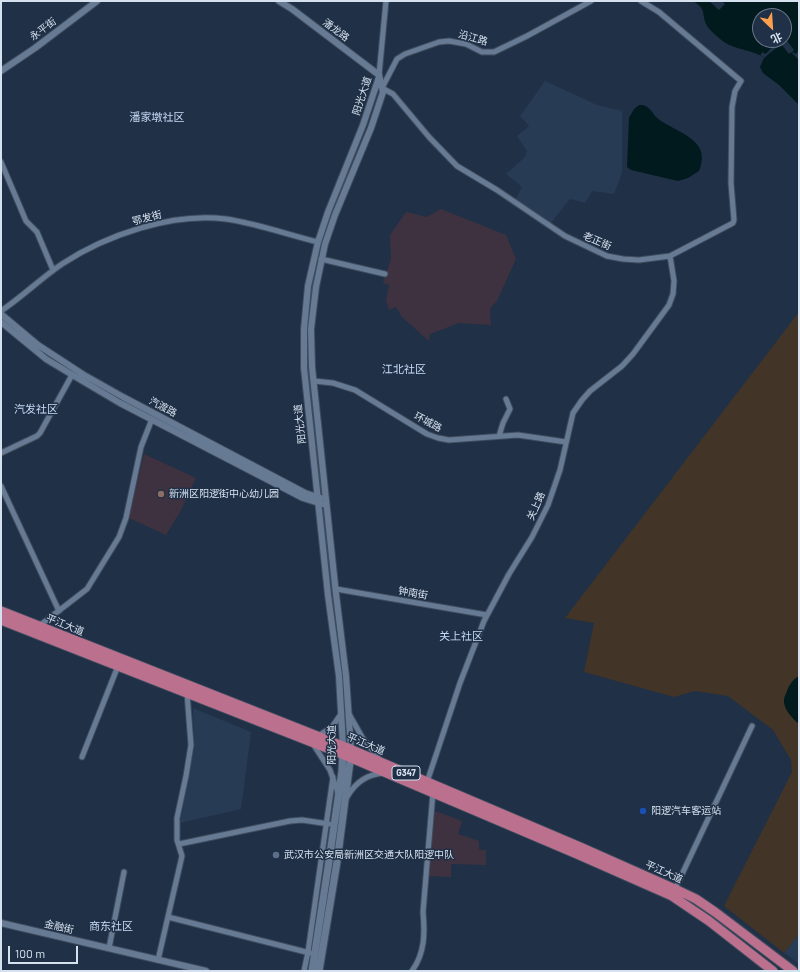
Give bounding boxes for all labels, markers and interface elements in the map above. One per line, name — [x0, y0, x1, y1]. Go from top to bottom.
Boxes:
north arrow — [752, 8, 792, 48]
street label: 永平街 — [27, 15, 59, 43]
street label: 潘龙路 — [320, 16, 352, 44]
street label: 沿江路 — [457, 28, 489, 48]
text: 北 — [769, 30, 785, 47]
street label: 阳光大道 — [350, 75, 374, 117]
district label: 潘家墩社区 — [130, 110, 184, 124]
street label: 鄂发街 — [131, 208, 163, 228]
street label: 老正街 — [581, 230, 613, 252]
district label: 江北社区 — [382, 362, 426, 376]
street label: 汽渡路 — [147, 395, 179, 419]
district label: 汽发社区 — [14, 402, 58, 416]
street label: 阳光大道 — [292, 403, 308, 445]
street label: 环城路 — [412, 410, 444, 434]
place label: 新洲区阳逻街中心幼儿园 — [169, 488, 279, 500]
marker: 新洲区阳逻街中心幼儿园 — [156, 489, 166, 499]
street label: 关上路 — [524, 490, 548, 522]
street label: 钟南街 — [397, 584, 429, 602]
street label: 平江大道 — [44, 612, 86, 638]
district label: 关上社区 — [439, 629, 483, 643]
street label: 阳光大道 — [326, 725, 338, 765]
street label: 平江大道 — [345, 731, 387, 757]
road number: G347 — [392, 766, 420, 780]
place label: 阳逻汽车客运站 — [651, 805, 721, 817]
marker: 阳逻汽车客运站 — [638, 806, 648, 816]
place label: 武汉市公安局新洲区交通大队阳逻中队 — [284, 849, 454, 861]
marker: 武汉市公安局新洲区交通大队阳逻中队 — [271, 850, 281, 860]
street label: 平江大道 — [643, 858, 685, 886]
street label: 金融街 — [43, 918, 75, 936]
district label: 商东社区 — [89, 919, 133, 933]
scale bar — [10, 938, 80, 964]
text: 100 m — [15, 946, 45, 960]

